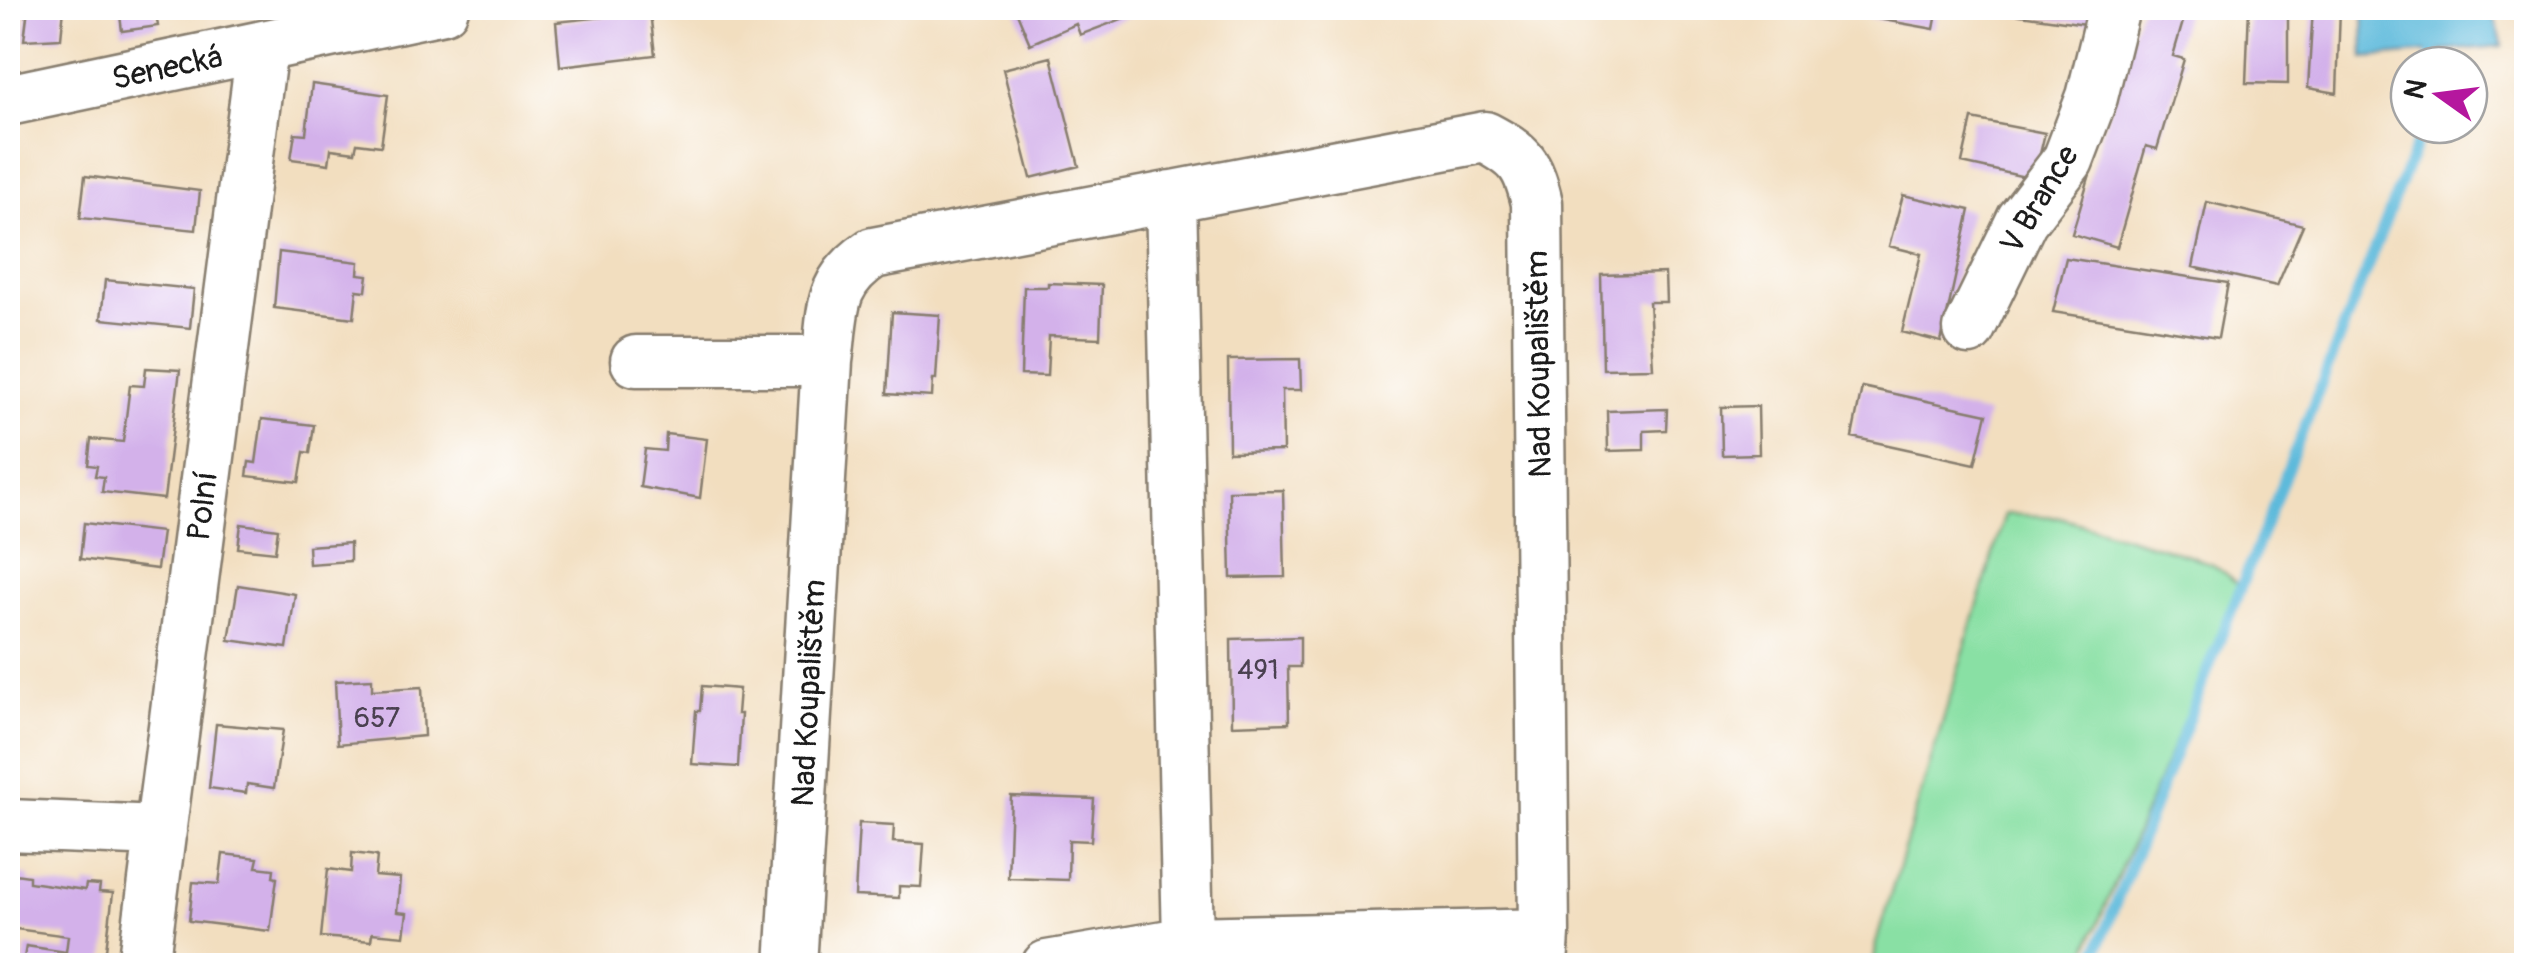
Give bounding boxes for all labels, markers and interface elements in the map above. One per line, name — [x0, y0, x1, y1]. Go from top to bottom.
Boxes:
street label: Senecká — [108, 37, 226, 99]
north arrow — [2389, 45, 2489, 145]
text: N — [2397, 76, 2435, 103]
street label: V Brance — [1992, 138, 2088, 261]
street label: Nad Koupalištěm — [1517, 250, 1561, 478]
street label: Polní — [179, 469, 227, 543]
street label: Nad Koupalištěm — [783, 578, 835, 808]
house number: 491 — [1237, 653, 1279, 688]
house number: 657 — [354, 701, 400, 736]

